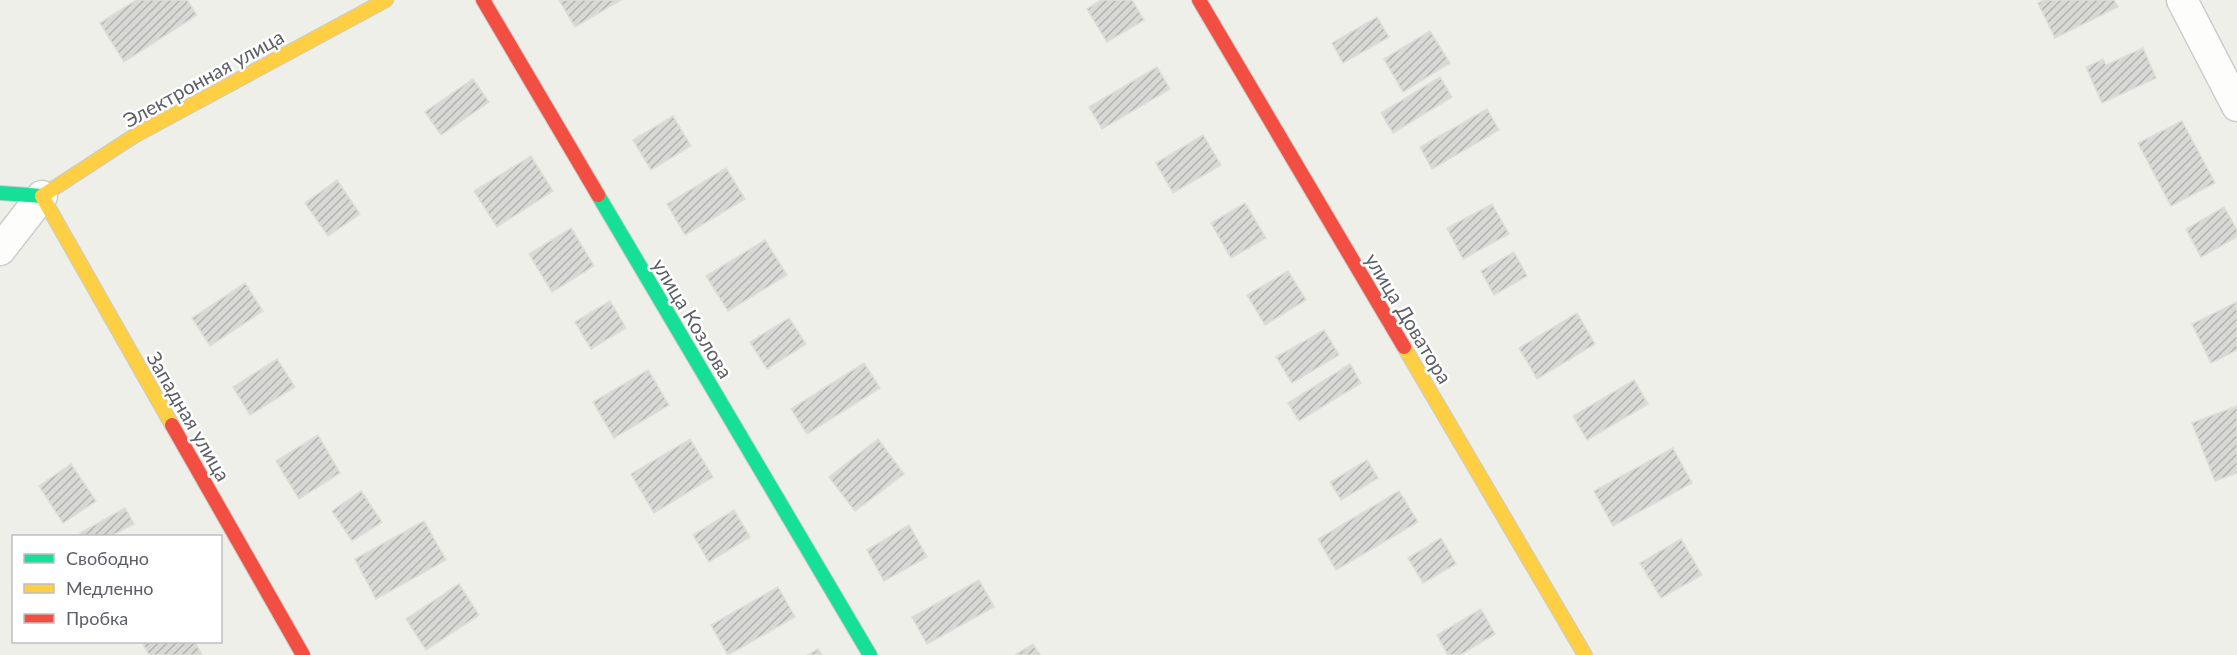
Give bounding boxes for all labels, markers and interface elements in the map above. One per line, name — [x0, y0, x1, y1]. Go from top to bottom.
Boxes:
street label: Электронная улица — [118, 24, 288, 132]
street label: улица Доватора — [1361, 248, 1457, 388]
street label: улица Козлова — [648, 254, 738, 382]
street label: Западная улица — [142, 347, 236, 485]
legend — [12, 535, 222, 643]
text: Свободно — [66, 547, 149, 569]
text: Медленно — [66, 577, 154, 599]
text: Пробка — [66, 607, 128, 629]

